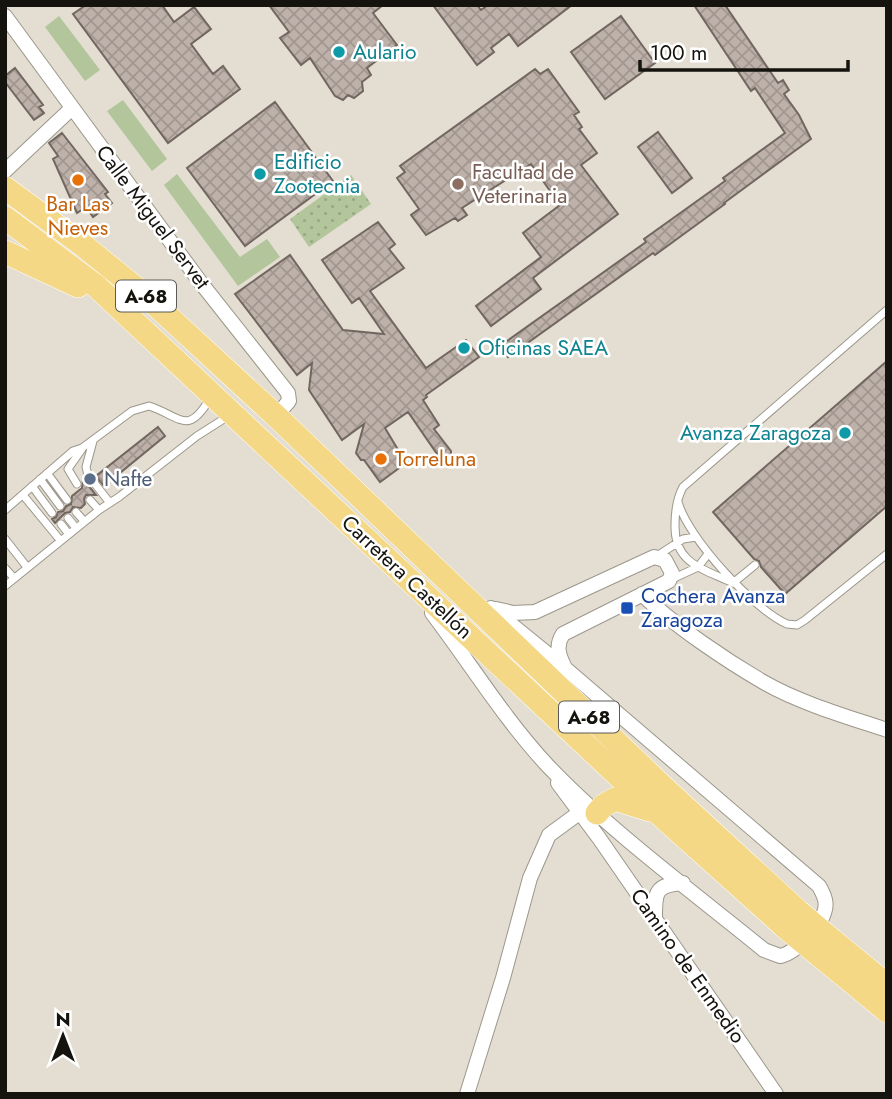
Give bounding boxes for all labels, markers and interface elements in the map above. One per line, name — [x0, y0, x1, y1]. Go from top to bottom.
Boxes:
scale bar — [640, 28, 848, 72]
place label: Aulario — [353, 37, 417, 67]
text: 100 m — [650, 38, 707, 68]
marker: Aulario — [331, 44, 347, 60]
street label: Calle Miguel Servet — [89, 139, 217, 295]
place label: Edificio Zootecnia — [274, 147, 360, 201]
place label: Facultad de Veterinaria — [472, 157, 574, 211]
marker: Edificio Zootecnia — [252, 166, 268, 182]
marker: Bar Las Nieves — [70, 172, 86, 188]
marker: Facultad de Veterinaria — [450, 176, 466, 192]
place label: Bar Las Nieves — [46, 189, 110, 243]
road number: A-68 — [116, 280, 176, 312]
place label: Oficinas SAEA — [478, 333, 608, 363]
marker: Oficinas SAEA — [456, 340, 472, 356]
place label: Avanza Zaragoza — [680, 418, 831, 448]
marker: Avanza Zaragoza — [837, 425, 853, 441]
place label: Torreluna — [395, 444, 476, 474]
marker: Torreluna — [373, 451, 389, 467]
place label: Nafte — [104, 464, 152, 494]
marker: Nafte — [82, 471, 98, 487]
street label: Carretera Castellón — [335, 508, 479, 646]
place label: Cochera Avanza Zaragoza — [641, 581, 785, 635]
marker: Cochera Avanza Zaragoza — [619, 600, 635, 616]
road number: A-68 — [559, 702, 619, 732]
street label: Camino de Enmedio — [623, 882, 753, 1050]
north arrow — [28, 1001, 98, 1071]
text: N — [55, 1006, 71, 1033]

